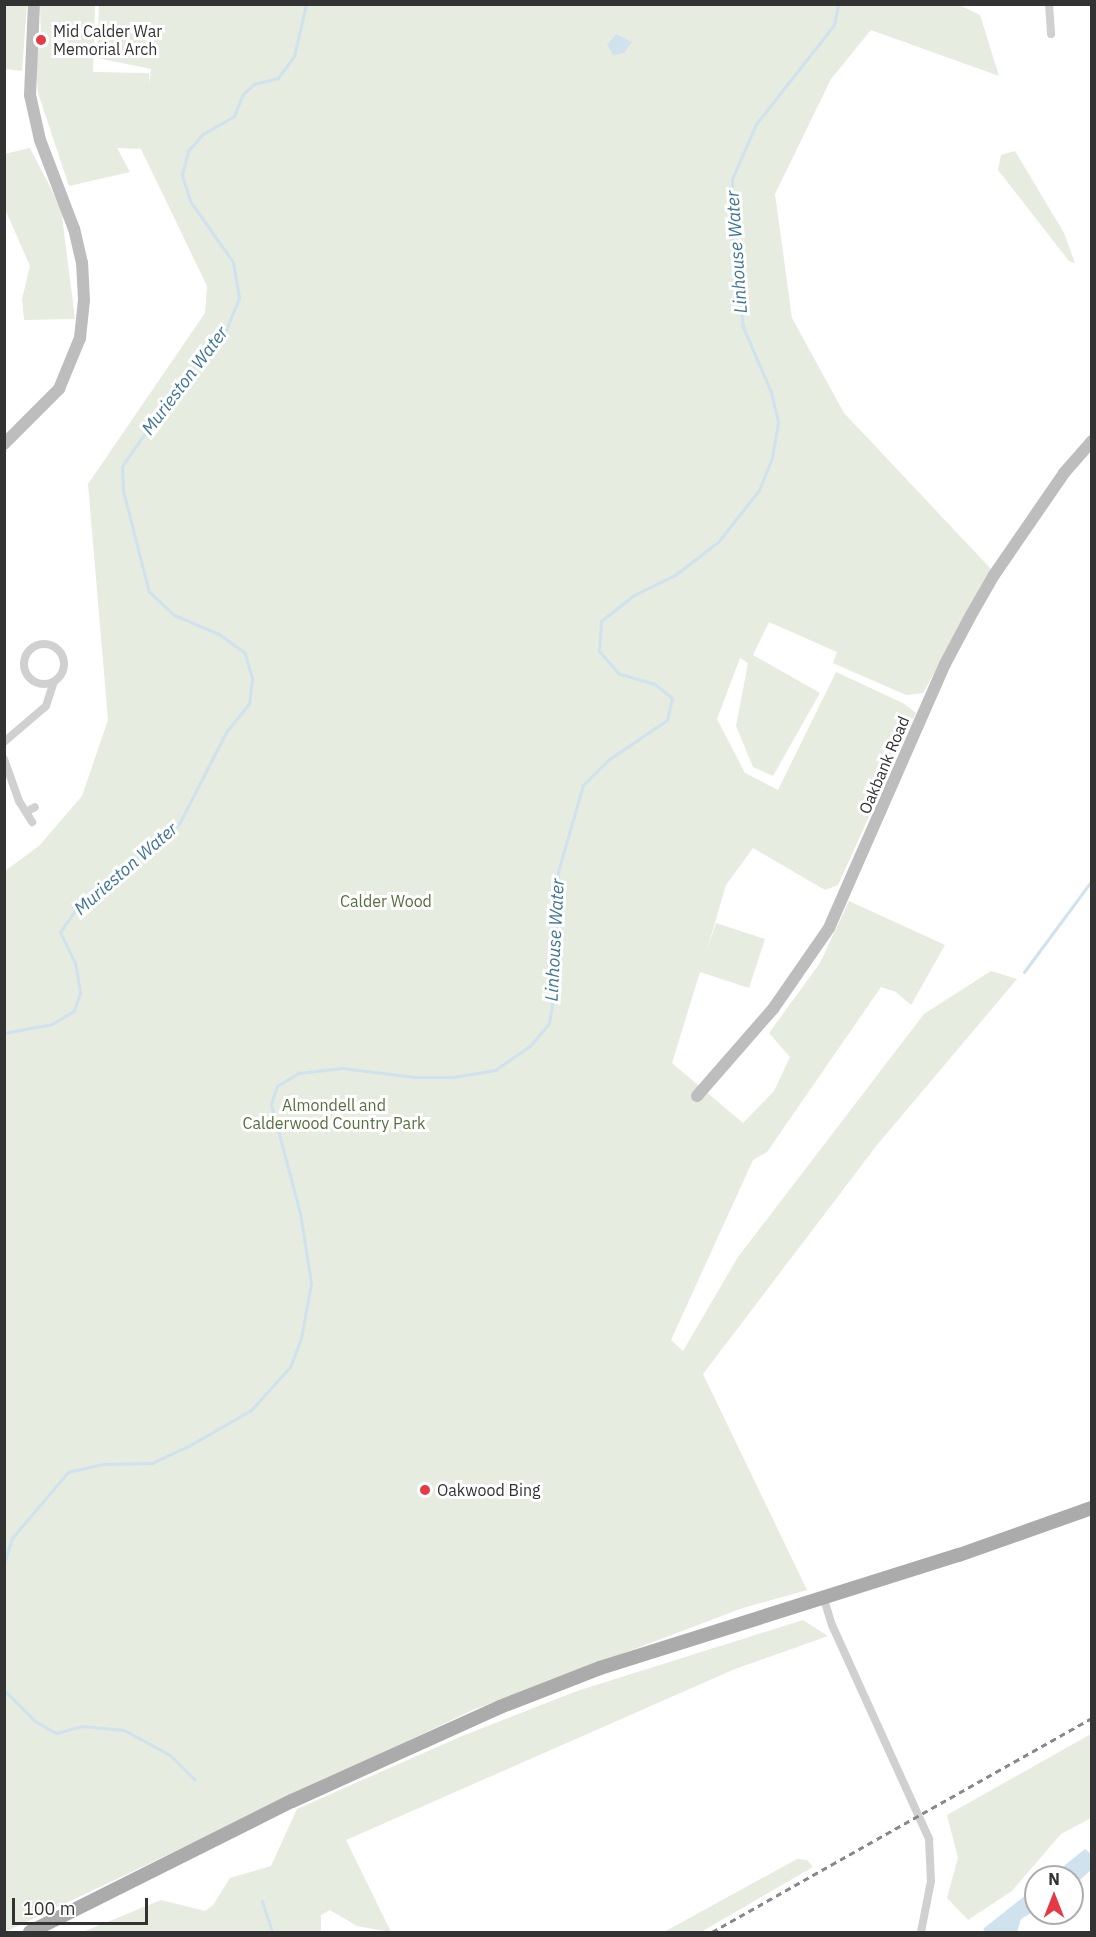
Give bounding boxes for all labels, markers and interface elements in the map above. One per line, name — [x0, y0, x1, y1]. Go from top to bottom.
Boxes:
place label: Mid Calder War Memorial Arch — [53, 21, 162, 59]
marker: Mid Calder War Memorial Arch — [34, 33, 48, 47]
water label: Linhouse Water — [722, 190, 752, 314]
water label: Murieston Water — [137, 323, 233, 439]
street label: Oakbank Road — [855, 713, 913, 817]
water label: Murieston Water — [70, 818, 182, 920]
water label: Linhouse Water — [541, 878, 569, 1002]
park label: Calder Wood — [340, 891, 432, 911]
park label: Almondell and Calderwood Country Park — [243, 1095, 425, 1133]
place label: Oakwood Bing — [437, 1480, 540, 1500]
marker: Oakwood Bing — [418, 1483, 432, 1497]
north arrow — [1024, 1865, 1084, 1925]
text: N — [1048, 1869, 1060, 1889]
scale bar — [15, 1886, 152, 1924]
text: 100 m — [23, 1897, 75, 1920]

